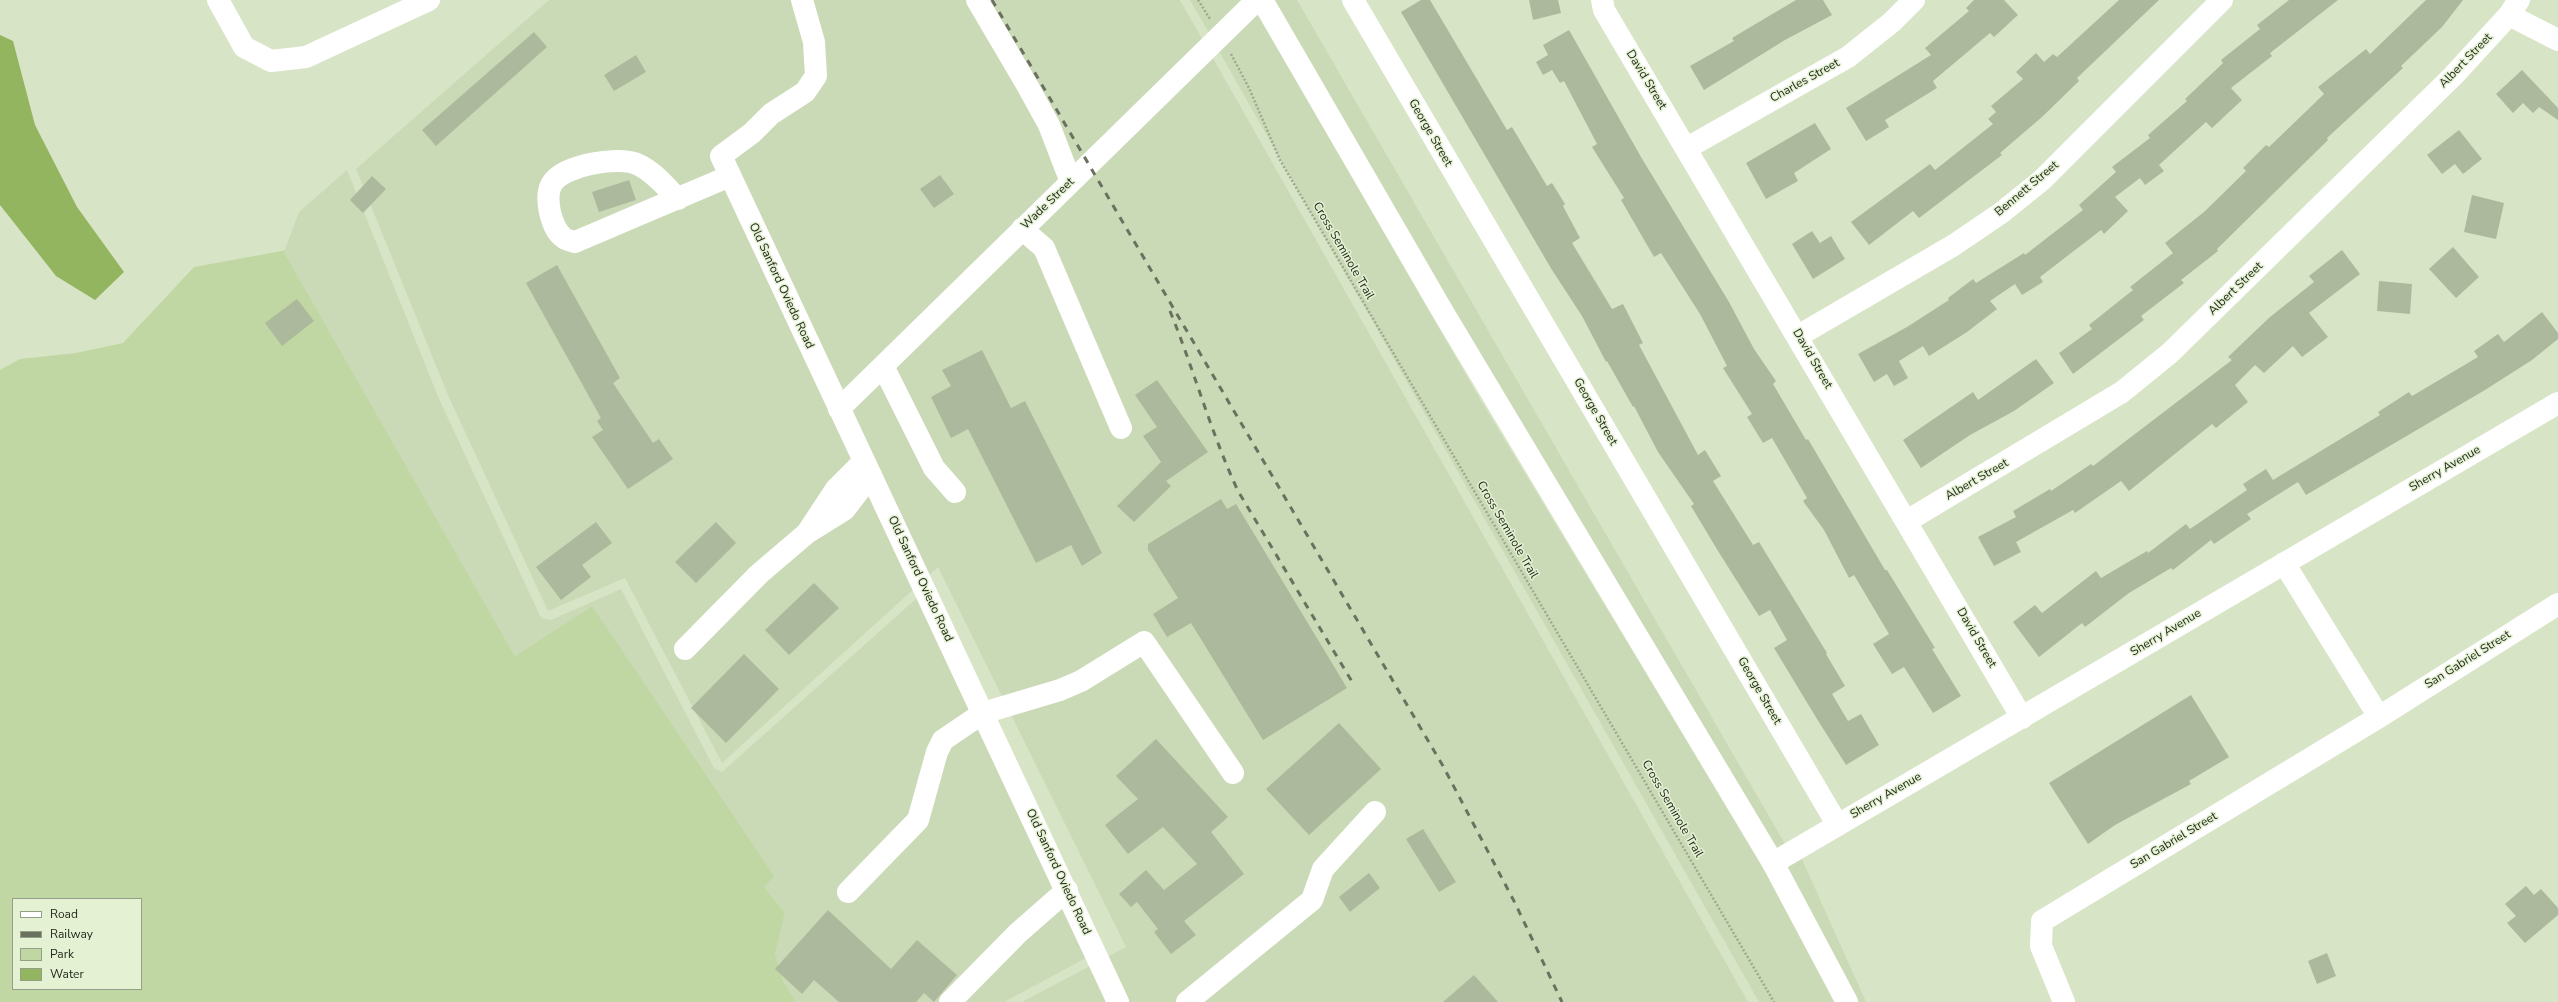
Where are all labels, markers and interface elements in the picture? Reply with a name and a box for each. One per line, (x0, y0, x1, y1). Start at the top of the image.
street label: Albert Street (2436, 31, 2496, 91)
street label: David Street (1623, 48, 1669, 112)
street label: Charles Street (1768, 56, 1842, 106)
street label: George Street (1405, 97, 1455, 169)
street label: Bennett Street (1992, 158, 2062, 220)
street label: Wade Street (1019, 175, 1077, 233)
street label: Cross Seminole Trail (1309, 200, 1377, 302)
street label: Old Sanford Oviedo Road (745, 221, 817, 351)
street label: Albert Street (2206, 259, 2266, 319)
street label: David Street (1789, 326, 1835, 392)
street label: George Street (1570, 376, 1620, 448)
street label: Sherry Avenue (2407, 443, 2483, 495)
street label: Albert Street (1943, 456, 2011, 504)
street label: Cross Seminole Trail (1473, 479, 1541, 581)
street label: Old Sanford Oviedo Road (884, 514, 956, 644)
street label: David Street (1953, 605, 1999, 671)
street label: Sherry Avenue (2128, 606, 2204, 660)
street label: San Gabriel Street (2422, 628, 2514, 692)
street label: George Street (1734, 655, 1784, 727)
street label: Cross Seminole Trail (1638, 758, 1706, 860)
street label: Sherry Avenue (1848, 770, 1924, 822)
street label: Old Sanford Oviedo Road (1022, 807, 1094, 937)
street label: San Gabriel Street (2128, 809, 2220, 873)
legend (12, 898, 142, 990)
text: Road (50, 906, 78, 922)
text: Railway (50, 926, 93, 942)
text: Park (50, 946, 74, 962)
text: Water (50, 966, 84, 982)

